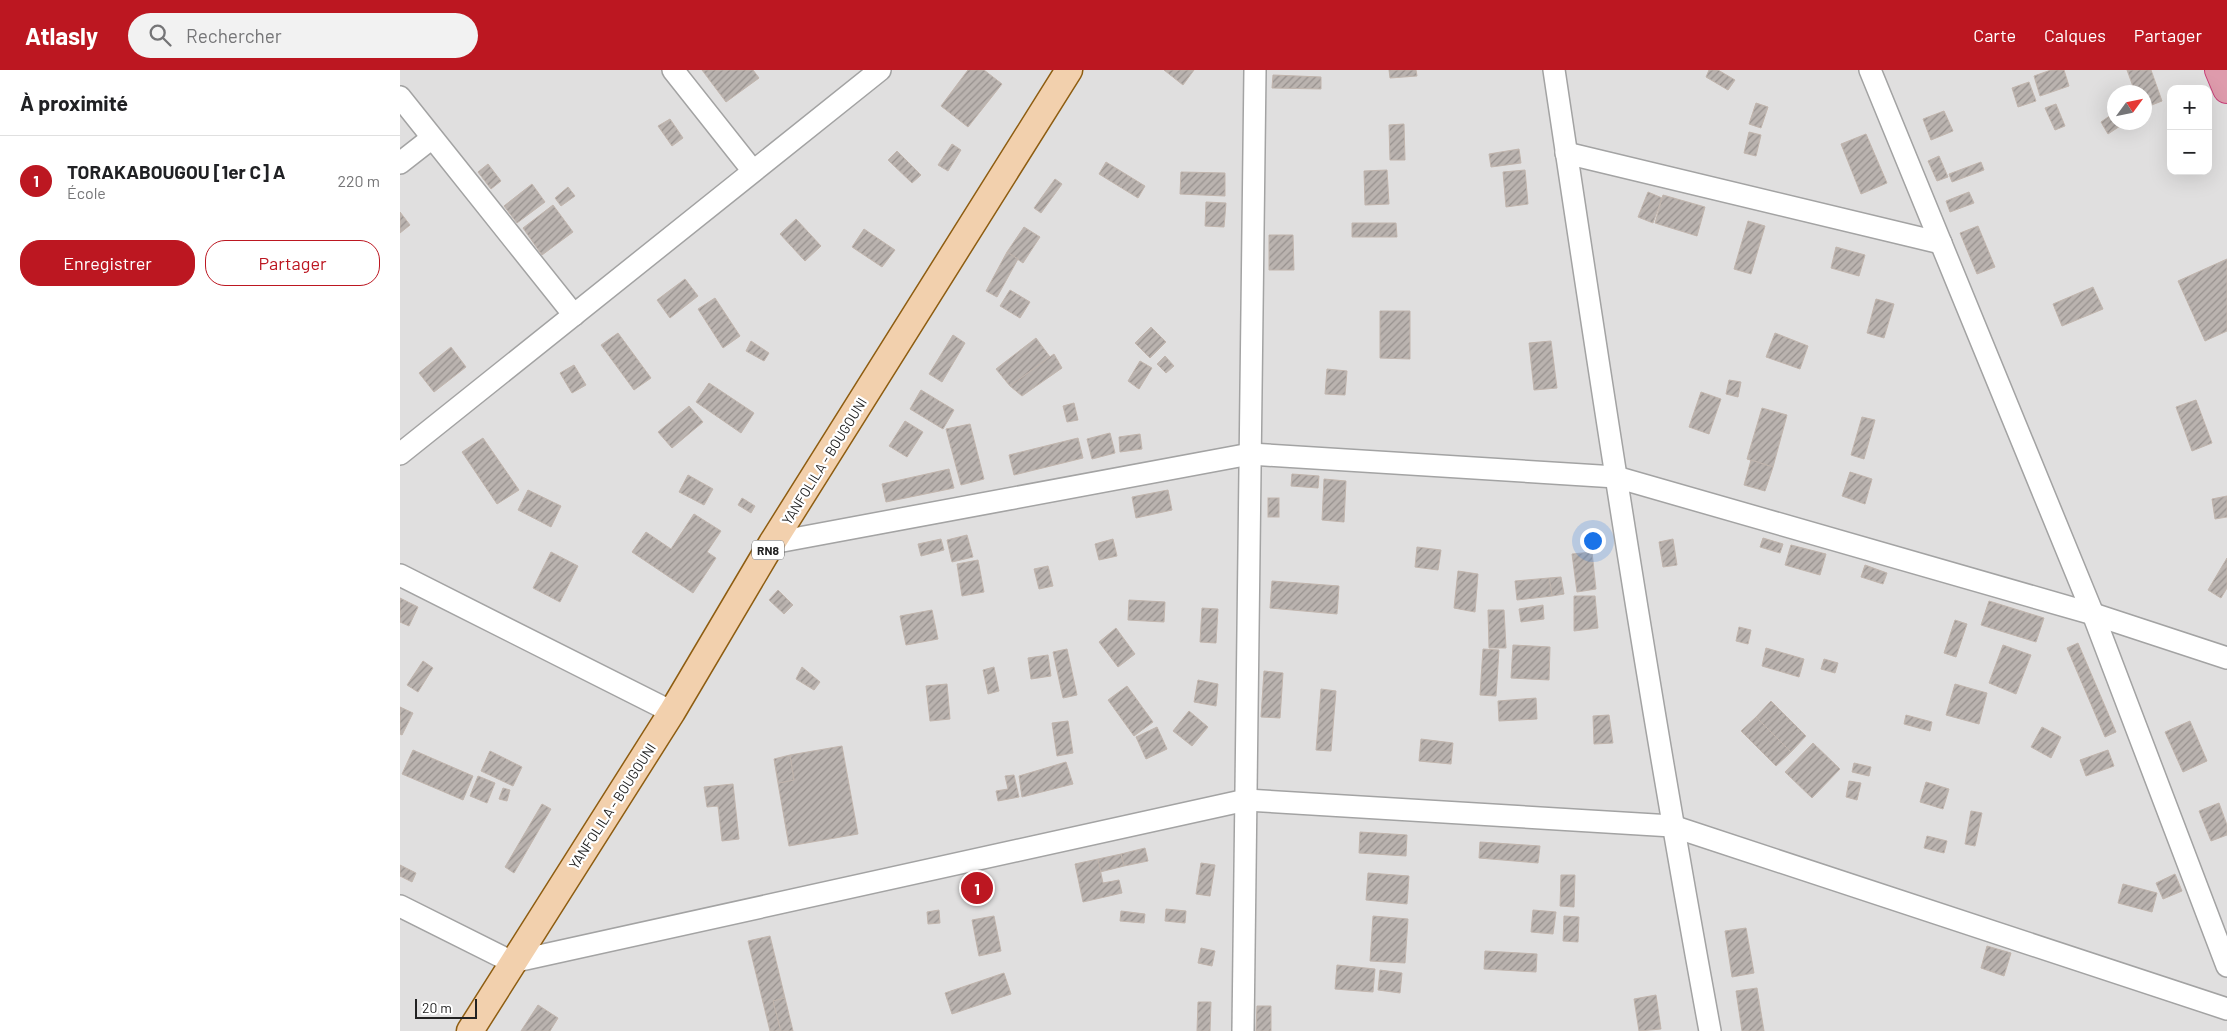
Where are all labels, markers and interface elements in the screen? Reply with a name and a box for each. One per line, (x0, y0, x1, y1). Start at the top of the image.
search box (128, 13, 478, 58)
text: Atlasly (25, 21, 98, 50)
icon: search (146, 21, 174, 49)
text: Rechercher (186, 24, 282, 47)
text: Carte (1973, 24, 2016, 46)
text: Calques (2044, 24, 2106, 46)
text: Partager (2134, 24, 2202, 46)
north arrow (2107, 85, 2152, 130)
map controls (2167, 85, 2212, 175)
button: + (2167, 85, 2212, 130)
text: À proximité (20, 90, 128, 115)
button: − (2167, 130, 2212, 175)
text: TORAKABOUGOU [1er C] A (67, 160, 286, 183)
text: 1 (33, 171, 39, 190)
text: 220 m (337, 171, 380, 190)
text: École (67, 183, 106, 202)
button: Enregistrer (20, 240, 195, 286)
button: Partager (205, 240, 380, 286)
street label: YANFOLILA - BOUGOUNI (778, 394, 870, 528)
your location (1580, 528, 1606, 554)
road number: RN8 (752, 540, 784, 560)
street label: YANFOLILA - BOUGOUNI (565, 740, 659, 872)
pin: 1 (961, 869, 993, 907)
scale bar (415, 996, 478, 1019)
text: 20 m (422, 999, 452, 1016)

